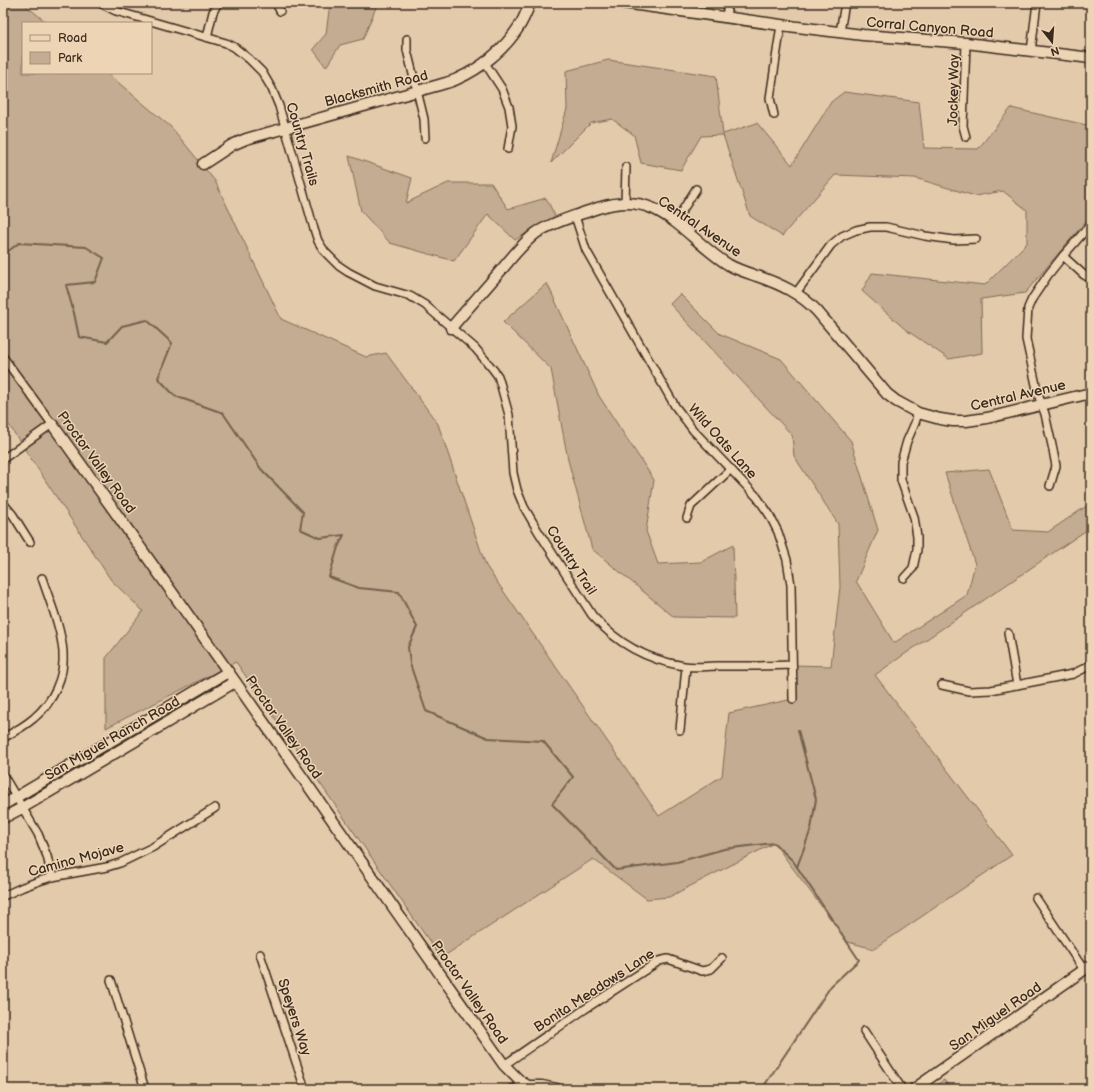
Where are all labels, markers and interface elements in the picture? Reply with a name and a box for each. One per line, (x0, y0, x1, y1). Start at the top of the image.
street label: Corral Canyon Road (866, 13, 994, 42)
legend (22, 22, 152, 74)
north arrow (1032, 22, 1072, 62)
text: Road (58, 31, 87, 46)
text: N (1049, 44, 1061, 59)
text: Park (58, 51, 82, 66)
street label: Jockey Way (944, 53, 963, 126)
street label: Blacksmith Road (323, 67, 430, 110)
street label: Country Trails (282, 100, 323, 188)
street label: Central Avenue (655, 192, 745, 261)
street label: Central Avenue (969, 376, 1067, 415)
street label: Wild Oats Lane (684, 400, 761, 482)
street label: Proctor Valley Road (54, 408, 139, 517)
street label: Country Trail (543, 522, 600, 598)
street label: Proctor Valley Road (242, 672, 326, 782)
street label: San Miguel Ranch Road (42, 693, 183, 784)
street label: Camino Mojave (26, 839, 126, 880)
street label: Proctor Valley Road (428, 937, 512, 1047)
street label: Bonita Meadows Lane (531, 945, 658, 1036)
street label: Speyers Way (274, 977, 315, 1058)
street label: San Miguel Road (946, 978, 1045, 1054)

